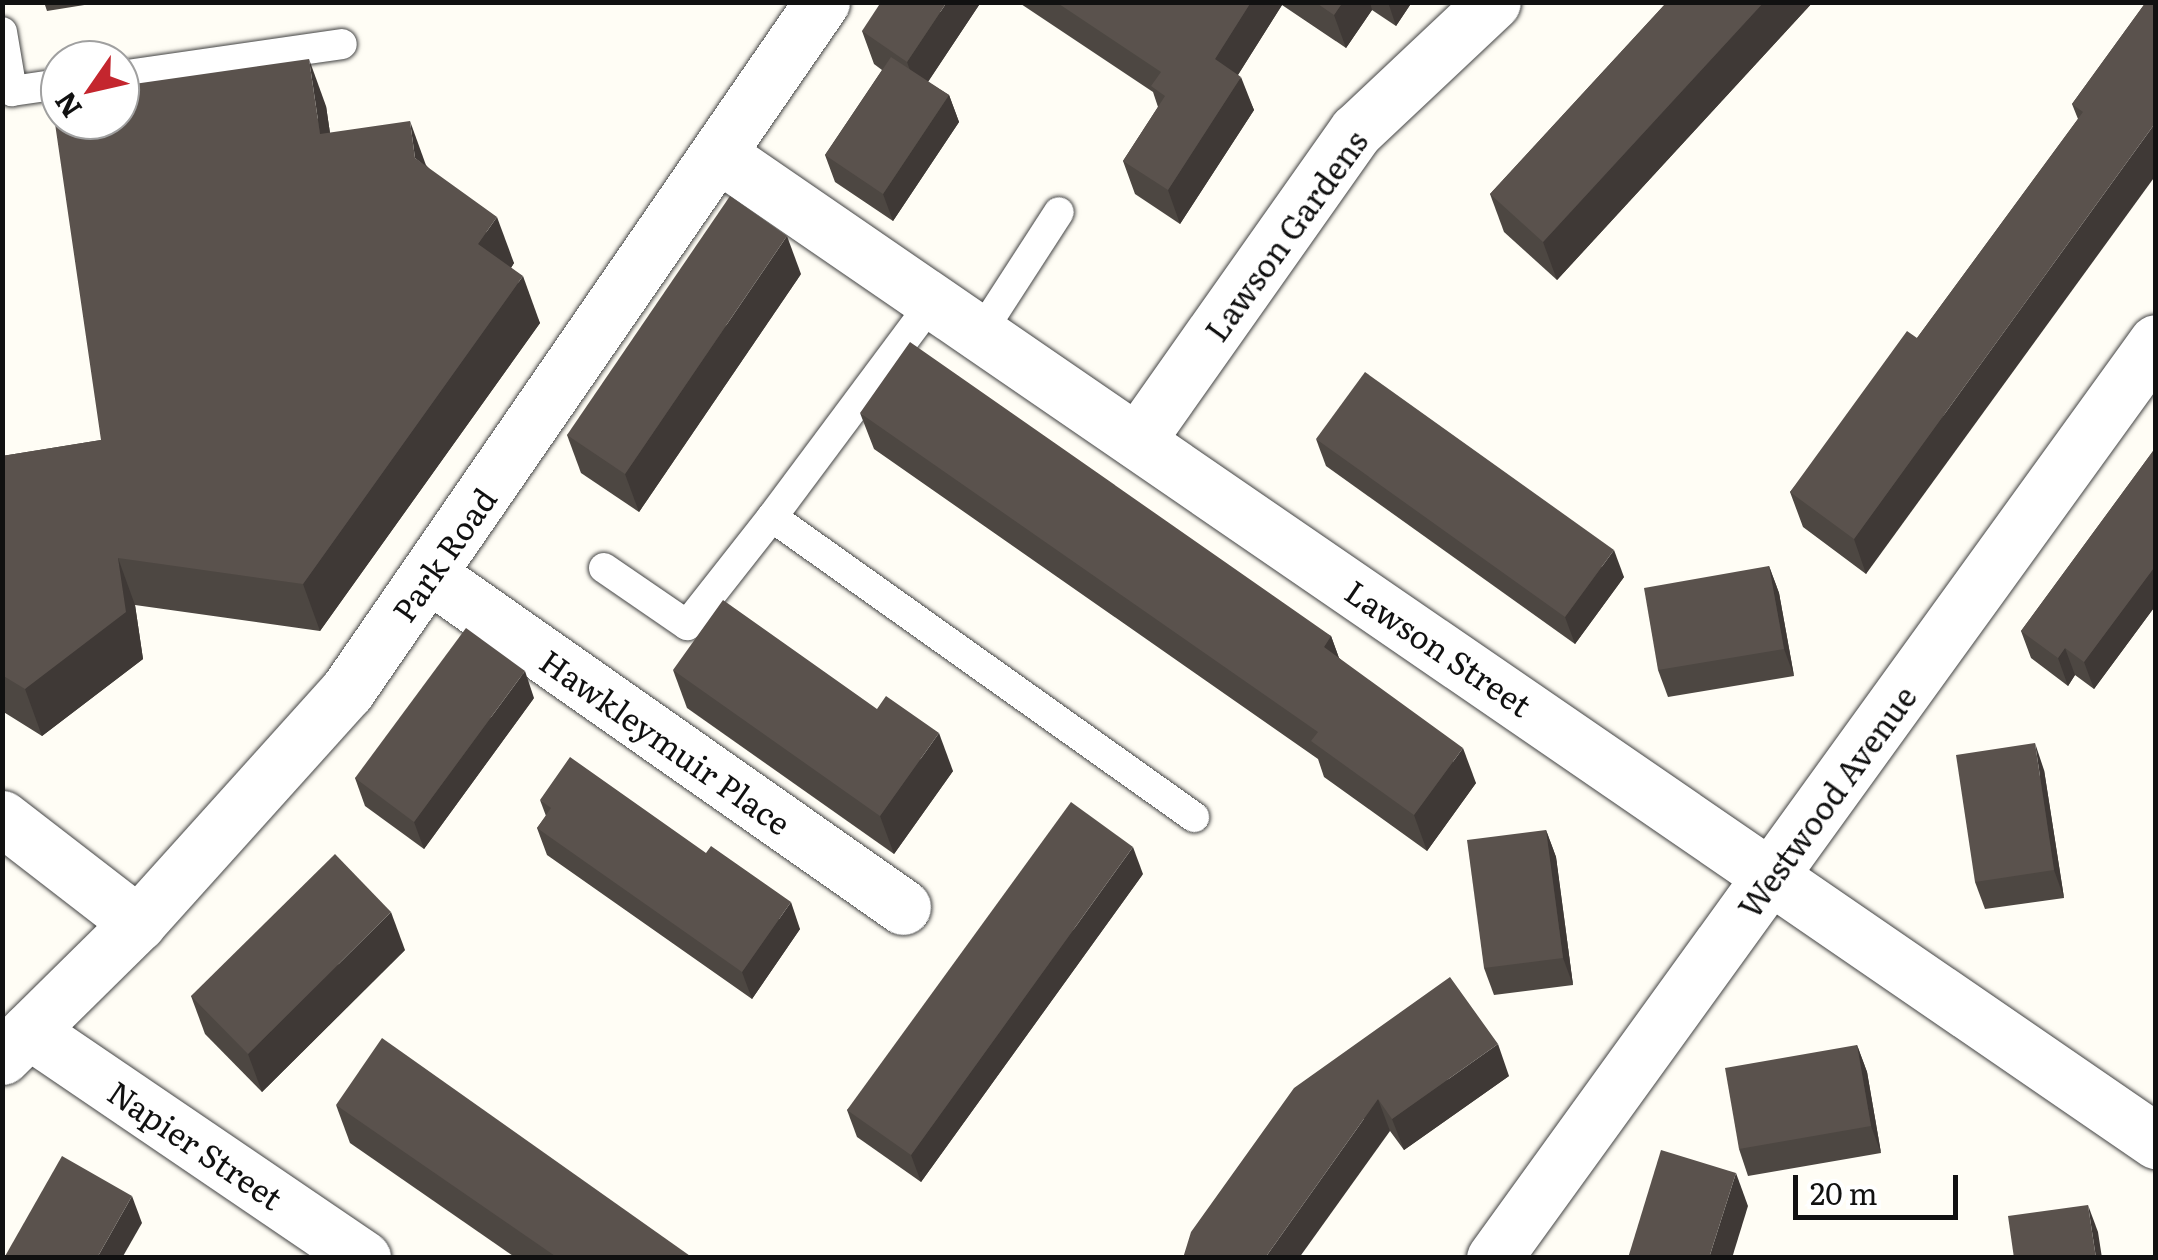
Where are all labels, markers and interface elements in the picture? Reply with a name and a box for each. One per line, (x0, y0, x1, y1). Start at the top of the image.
north arrow (40, 40, 140, 140)
text: N (43, 84, 91, 127)
street label: Lawson Gardens (1196, 122, 1374, 348)
street label: Park Road (383, 480, 503, 628)
street label: Lawson Street (1339, 571, 1539, 723)
street label: Hawkleymuir Place (534, 640, 798, 842)
street label: Westwood Avenue (1729, 677, 1923, 925)
street label: Napier Street (102, 1072, 290, 1216)
scale bar (1798, 1155, 1963, 1217)
text: 20 m (1810, 1170, 1878, 1214)

